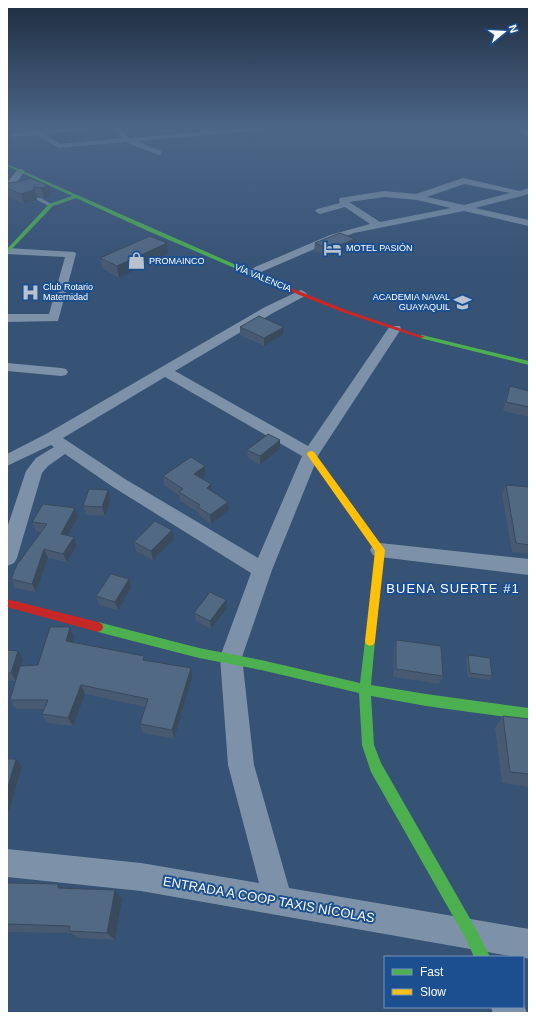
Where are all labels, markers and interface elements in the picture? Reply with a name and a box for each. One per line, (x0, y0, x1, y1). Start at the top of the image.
north arrow (484, 12, 524, 52)
text: N (507, 23, 520, 35)
hotel icon: MOTEL PASIÓN (323, 238, 343, 258)
place label: MOTEL PASIÓN (346, 243, 413, 253)
shop icon: PROMAINCO (126, 251, 146, 271)
place label: PROMAINCO (149, 256, 205, 266)
street label: VÍA VALENCIA (233, 262, 293, 294)
hospital icon: Club Rotario Maternidad (20, 282, 40, 302)
place label: Club Rotario Maternidad (43, 282, 93, 302)
place label: ACADEMIA NAVAL GUAYAQUIL (373, 292, 450, 312)
school or university icon: ACADEMIA NAVAL GUAYAQUIL (453, 292, 473, 312)
district label: BUENA SUERTE #1 (386, 581, 520, 596)
street label: ENTRADA A COOP TAXIS NÍCOLAS (162, 873, 376, 926)
legend (384, 956, 524, 1008)
text: Fast (420, 965, 444, 979)
text: Slow (420, 985, 446, 999)

